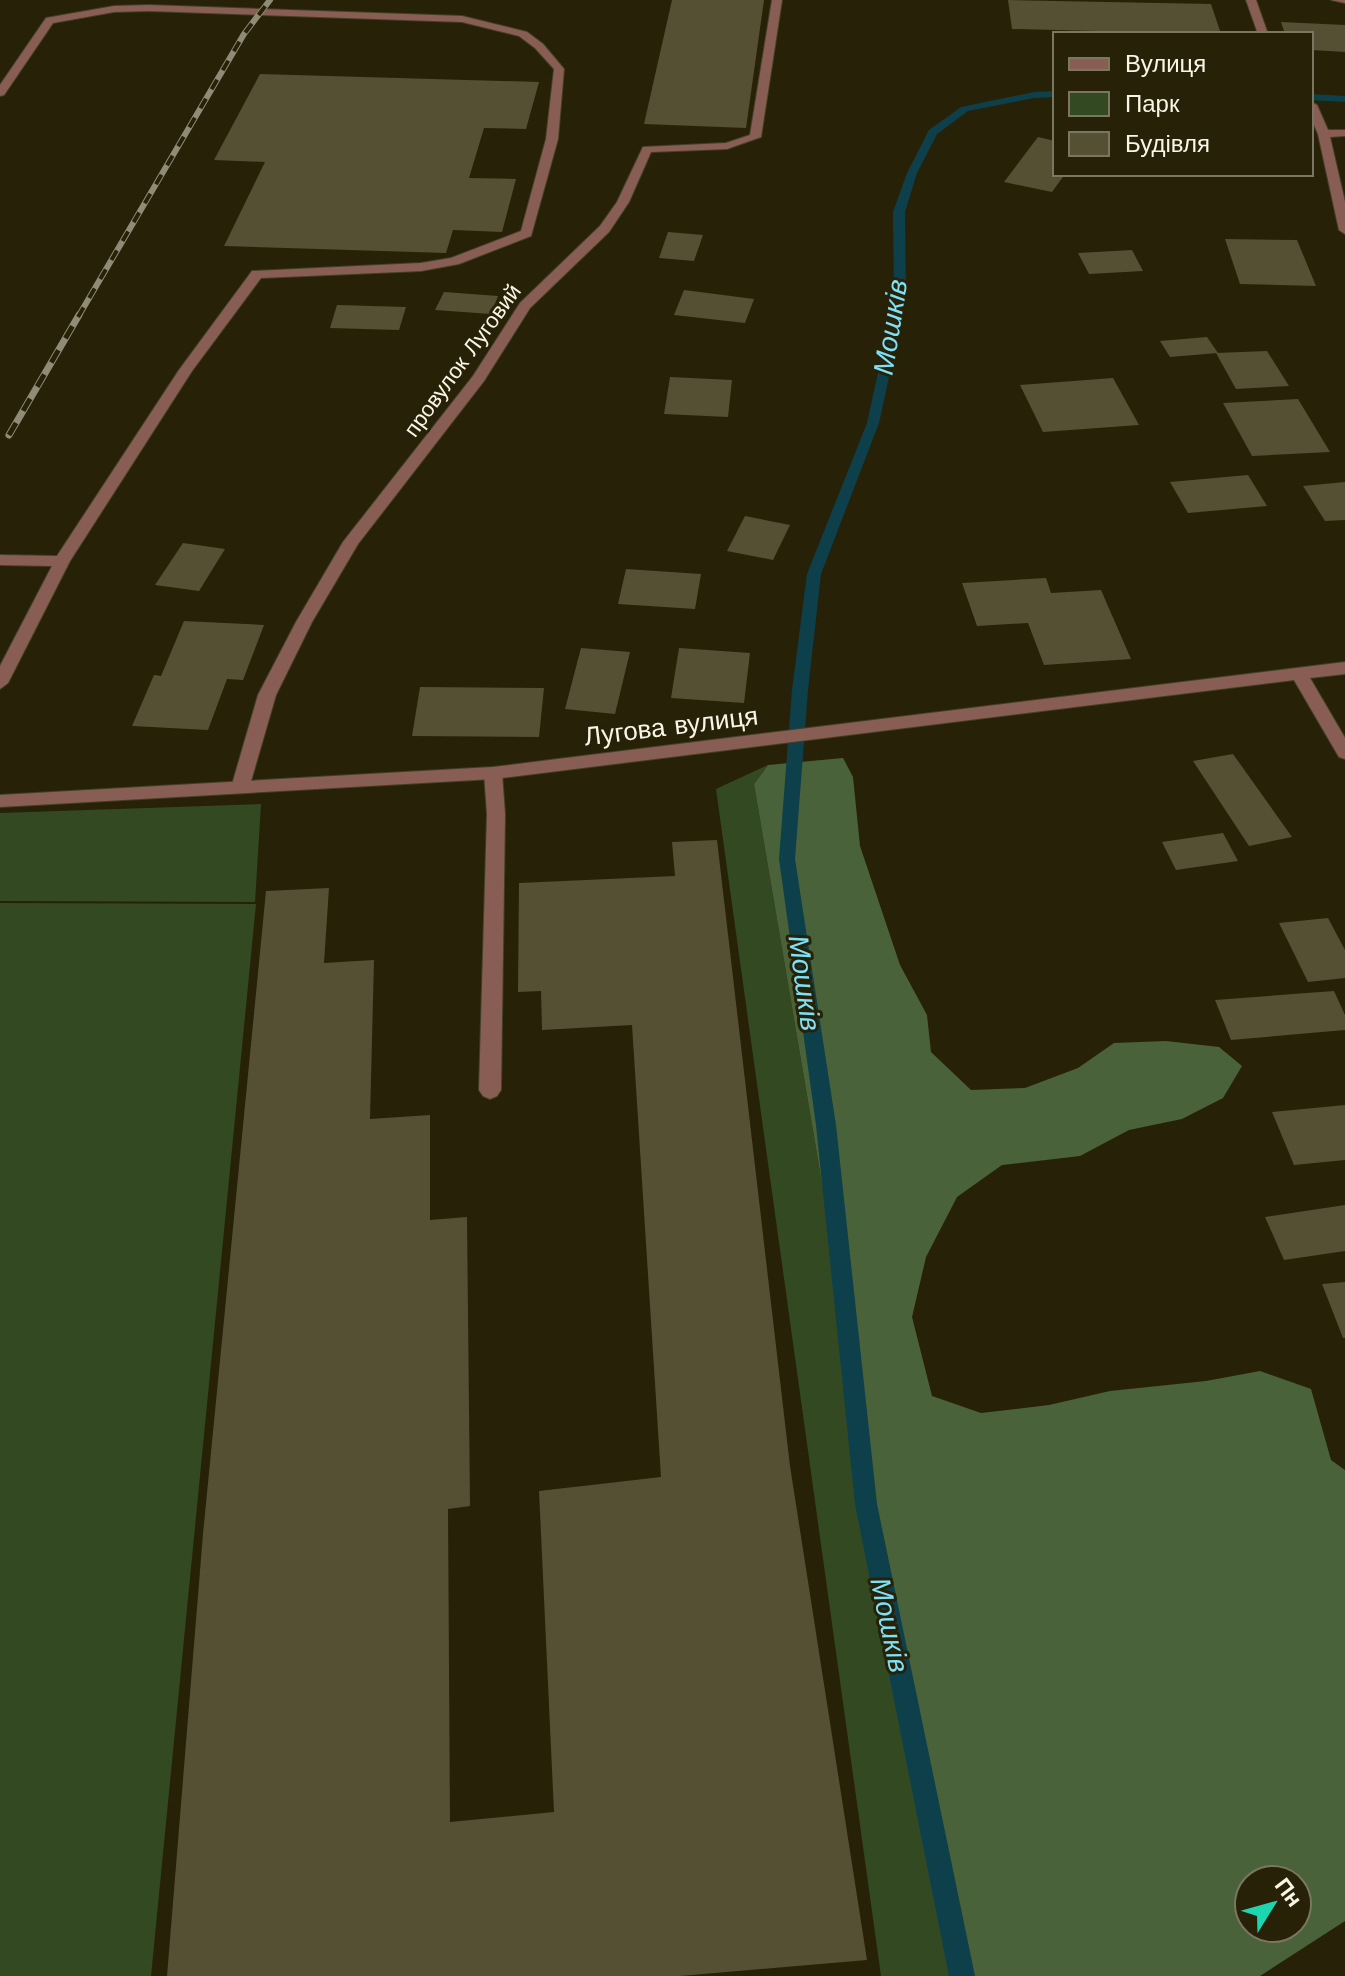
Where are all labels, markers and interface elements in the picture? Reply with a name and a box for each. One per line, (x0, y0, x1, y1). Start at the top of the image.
legend (1053, 32, 1313, 176)
text: Вулиця (1125, 50, 1206, 78)
text: Парк (1125, 90, 1180, 118)
text: Будівля (1125, 130, 1210, 158)
water label: Мошків (867, 277, 914, 377)
street label: провулок Луговий (399, 279, 526, 441)
street label: Лугова вулиця (582, 700, 760, 752)
water label: Мошків (781, 933, 828, 1033)
water label: Мошків (863, 1575, 916, 1676)
north arrow (1233, 1864, 1313, 1944)
text: Пн (1270, 1873, 1307, 1911)

